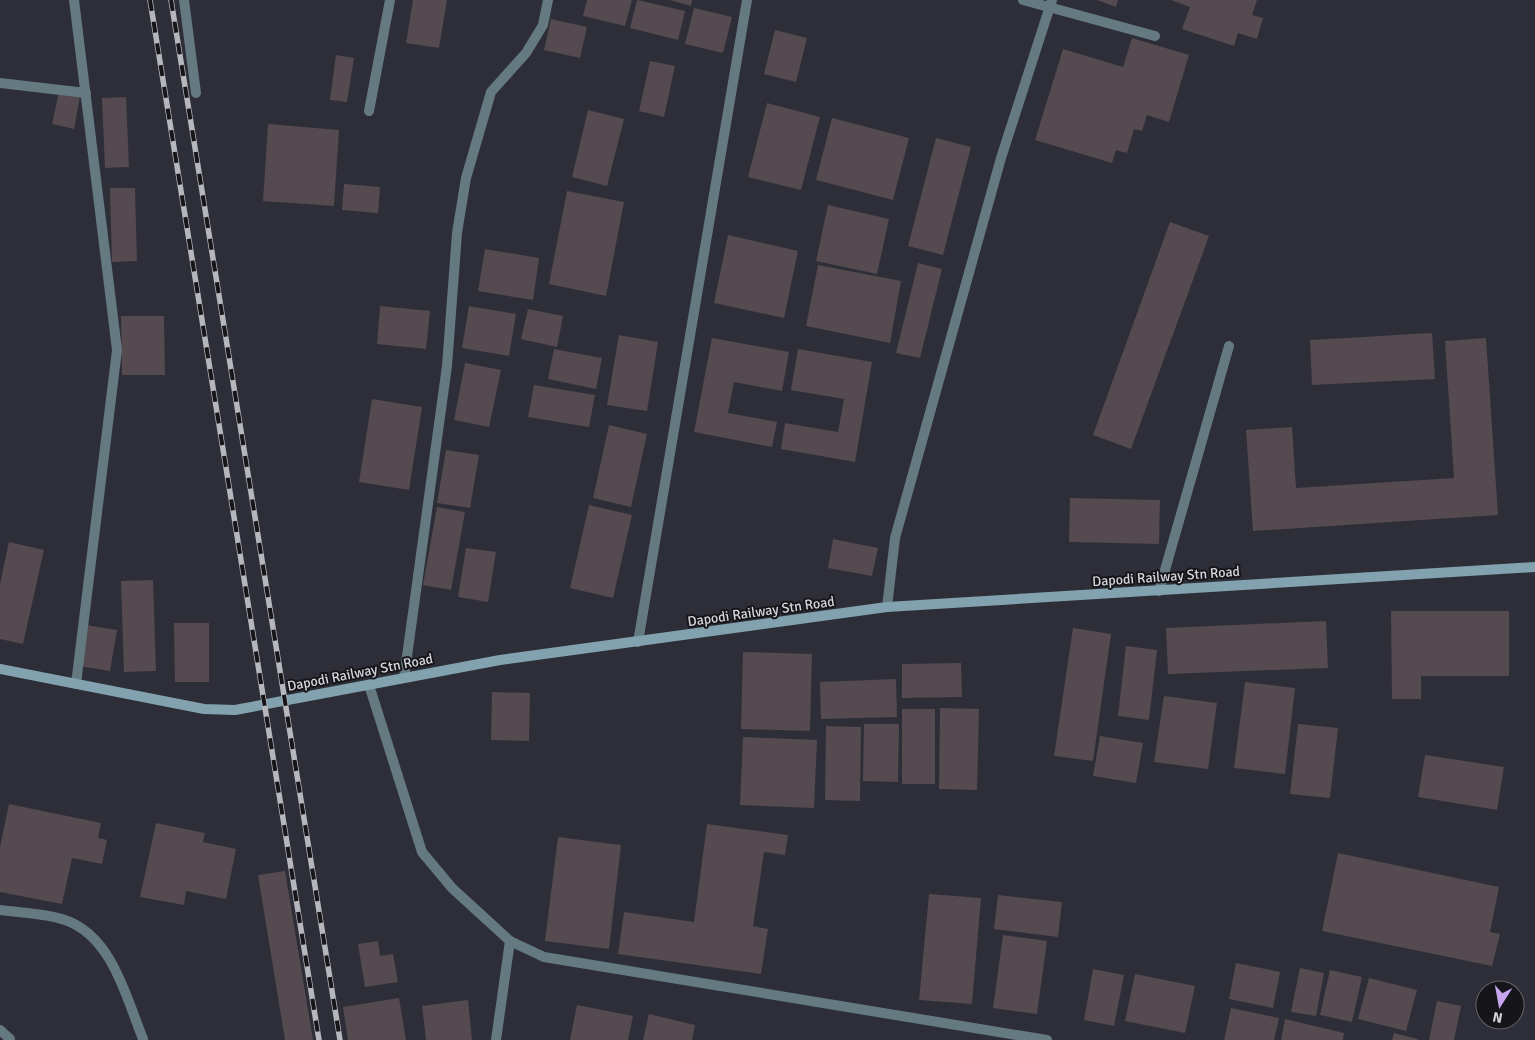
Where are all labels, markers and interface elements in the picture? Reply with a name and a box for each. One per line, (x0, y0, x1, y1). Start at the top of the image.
street label: Dapodi Railway Stn Road (1092, 563, 1241, 590)
street label: Dapodi Railway Stn Road (687, 593, 836, 630)
street label: Dapodi Railway Stn Road (286, 650, 434, 695)
north arrow (1475, 980, 1525, 1030)
text: N (1491, 1008, 1504, 1027)

